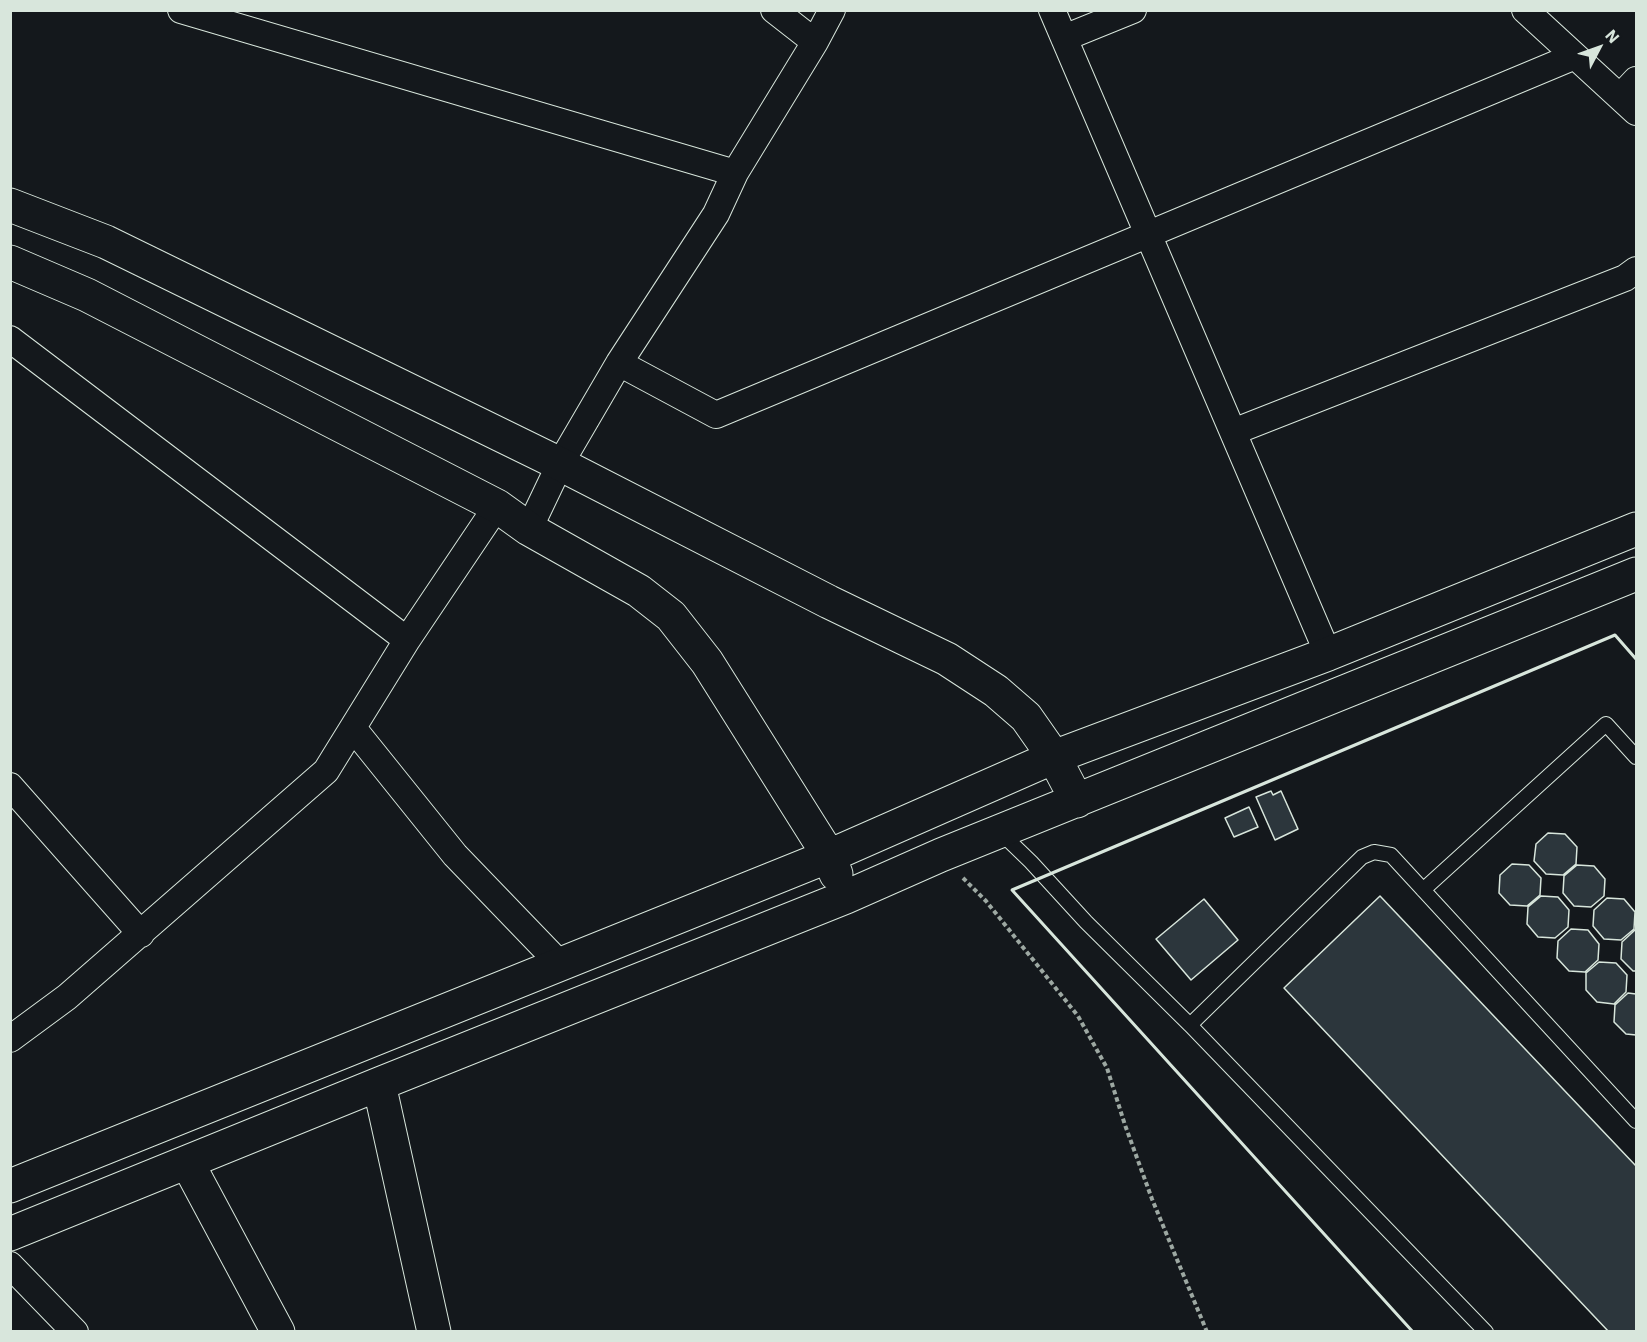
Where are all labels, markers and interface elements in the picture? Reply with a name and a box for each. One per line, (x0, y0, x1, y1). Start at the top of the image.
north arrow (1569, 18, 1629, 78)
text: N (1601, 25, 1624, 47)

